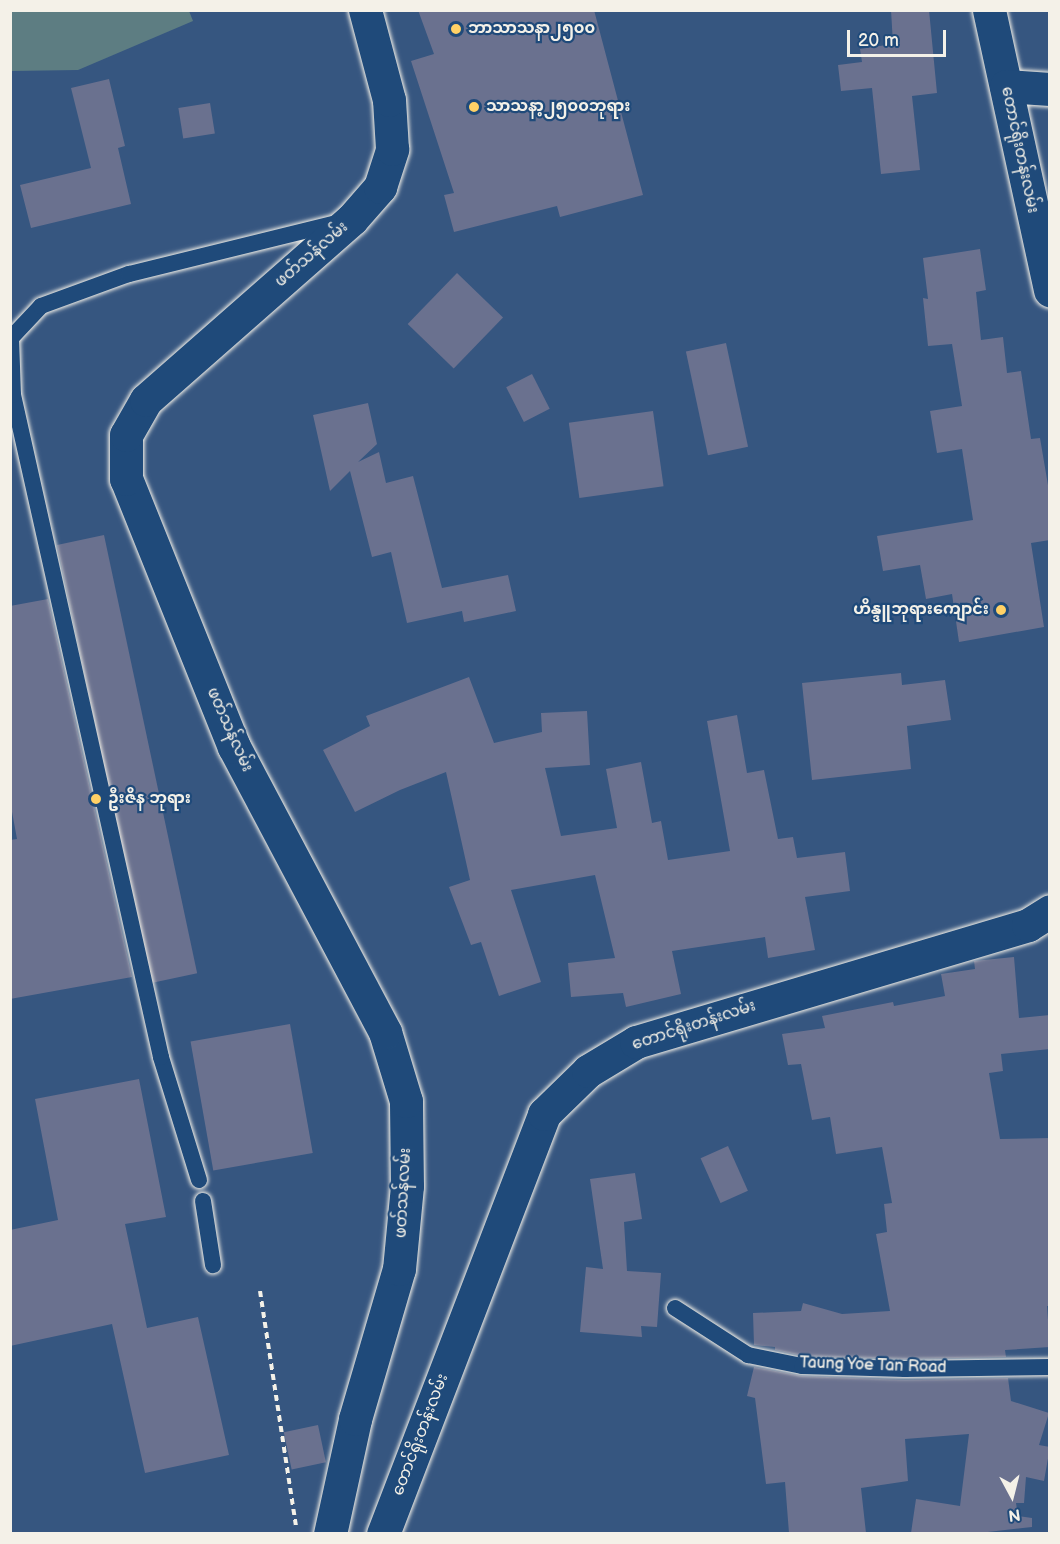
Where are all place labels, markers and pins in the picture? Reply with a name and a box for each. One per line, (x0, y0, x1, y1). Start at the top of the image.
place label: ဘာသာသနာ၂၅၀၀ (468, 19, 595, 39)
marker: ဘာသာသနာ၂၅၀၀ (449, 22, 463, 36)
place label: သာသနာ့၂၅၀၀ဘုရား (486, 97, 630, 117)
marker: သာသနာ့၂၅၀၀ဘုရား (467, 100, 481, 114)
place label: ဟိန္ဒူဘုရားကျောင်း (853, 600, 989, 620)
marker: ဟိန္ဒူဘုရားကျောင်း (994, 603, 1008, 617)
place label: ဦးဇိန ဘုရား (108, 789, 191, 809)
marker: ဦးဇိန ဘုရား (89, 792, 103, 806)

